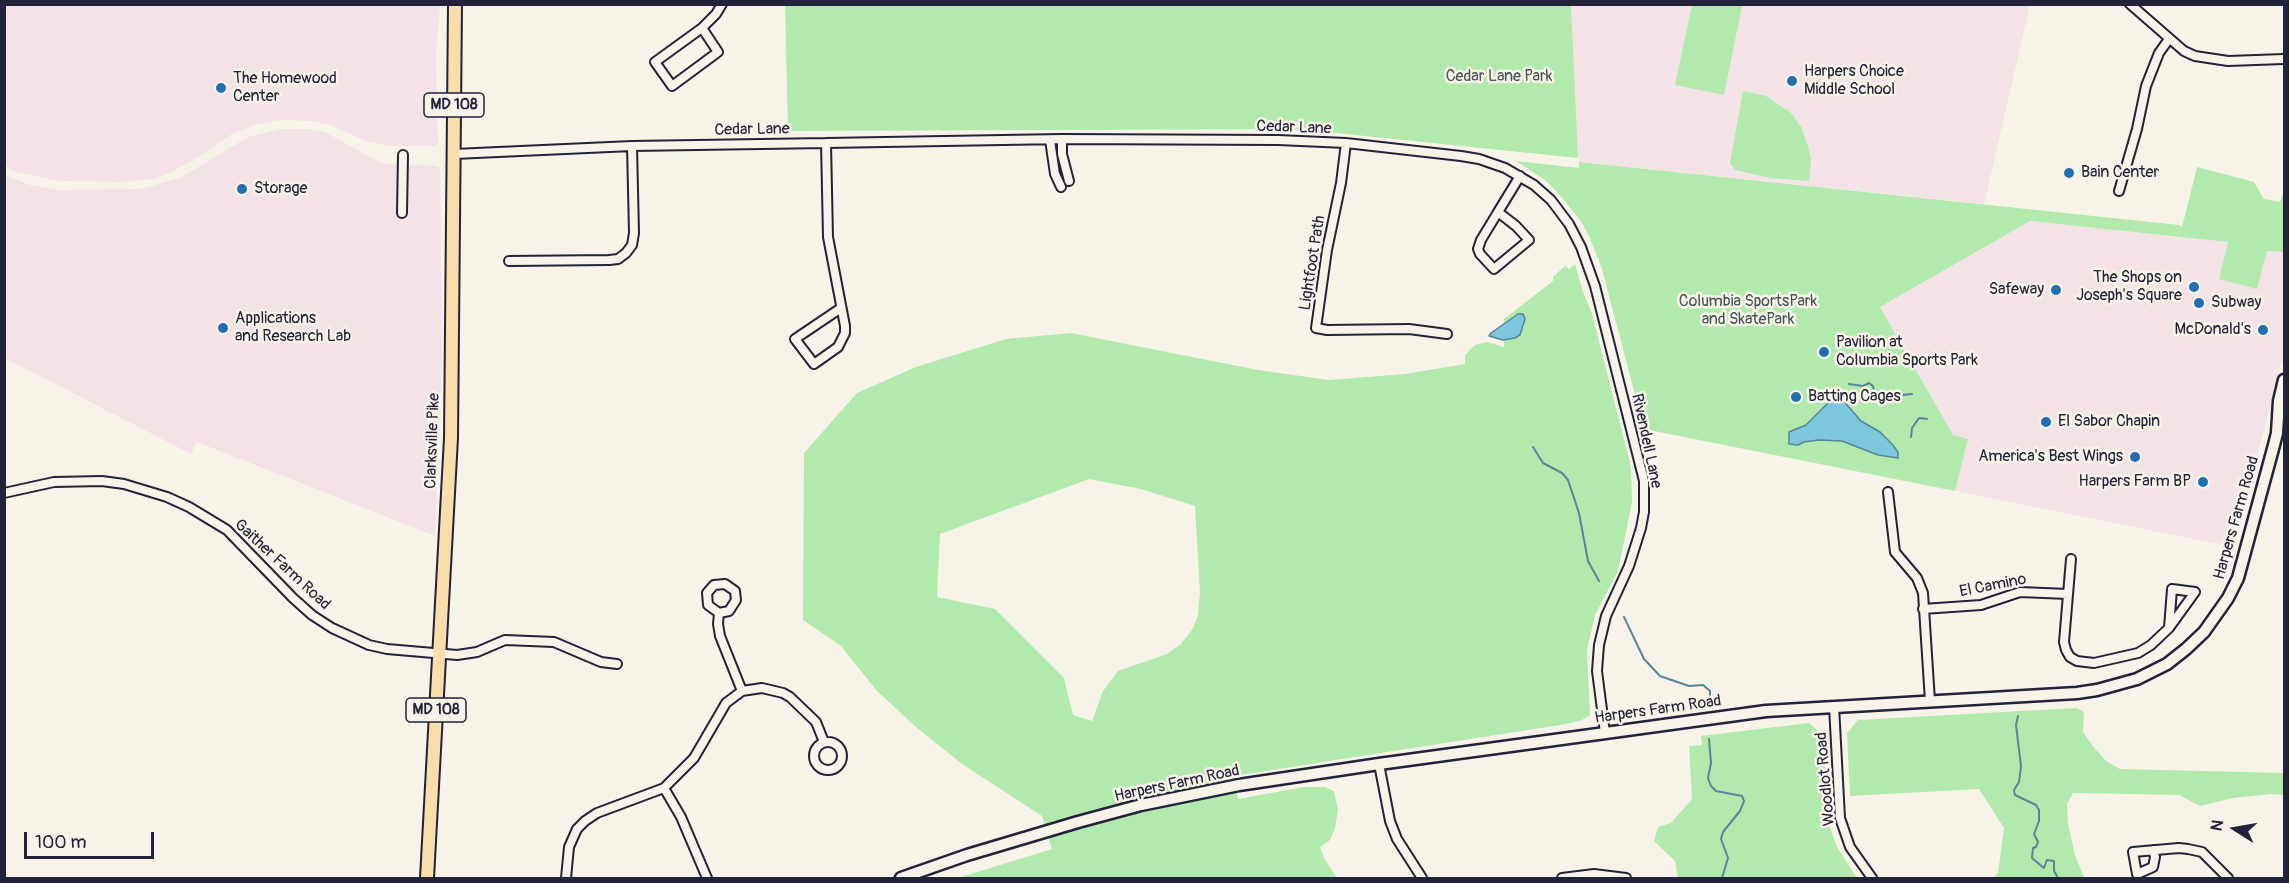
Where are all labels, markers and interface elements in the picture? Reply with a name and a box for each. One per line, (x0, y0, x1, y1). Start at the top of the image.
place label: Harpers Choice Middle School (1804, 62, 1904, 100)
park label: Cedar Lane Park (1446, 67, 1552, 87)
place label: The Homewood Center (233, 69, 337, 107)
marker: Harpers Choice Middle School (1785, 74, 1799, 88)
marker: The Homewood Center (214, 81, 228, 95)
road number: MD 108 (424, 93, 484, 117)
street label: Cedar Lane (1256, 117, 1332, 139)
street label: Cedar Lane (714, 120, 790, 140)
place label: Bain Center (2081, 163, 2159, 183)
marker: Bain Center (2062, 166, 2076, 180)
place label: Storage (254, 179, 307, 199)
marker: Storage (235, 182, 249, 196)
street label: Lightfoot Path (1296, 214, 1330, 312)
place label: The Shops on Joseph's Square (2076, 268, 2182, 306)
place label: Safeway (1989, 280, 2044, 300)
marker: The Shops on Joseph's Square (2187, 280, 2201, 294)
marker: Safeway (2049, 283, 2063, 297)
park label: Columbia SportsPark and SkatePark (1679, 292, 1817, 330)
place label: Subway (2211, 293, 2261, 313)
marker: Subway (2192, 296, 2206, 310)
place label: Applications and Research Lab (235, 309, 351, 347)
place label: McDonald's (2174, 320, 2251, 340)
marker: Applications and Research Lab (216, 321, 230, 335)
marker: McDonald's (2256, 323, 2270, 337)
place label: Pavilion at Columbia Sports Park (1836, 333, 1978, 371)
marker: Pavilion at Columbia Sports Park (1817, 345, 1831, 359)
place label: Batting Cages (1808, 387, 1901, 407)
marker: Batting Cages (1789, 390, 1803, 404)
street label: Rivendell Lane (1627, 392, 1665, 490)
street label: Clarksville Pike (422, 393, 444, 489)
place label: El Sabor Chapin (2058, 412, 2160, 432)
marker: El Sabor Chapin (2039, 415, 2053, 429)
place label: America's Best Wings (1978, 447, 2123, 467)
marker: America's Best Wings (2128, 450, 2142, 464)
street label: Harpers Farm Road (2210, 454, 2264, 582)
place label: Harpers Farm BP (2079, 472, 2191, 492)
marker: Harpers Farm BP (2196, 475, 2210, 489)
street label: Gaither Farm Road (230, 516, 334, 614)
street label: El Camino (1958, 570, 2028, 602)
street label: Harpers Farm Road (1593, 692, 1723, 728)
road number: MD 108 (406, 698, 466, 722)
street label: Woodlot Road (1812, 731, 1840, 827)
street label: Harpers Farm Road (1113, 761, 1241, 807)
north arrow (2205, 799, 2265, 859)
text: N (2206, 818, 2228, 833)
scale bar (27, 820, 158, 858)
text: 100 m (35, 831, 87, 854)

